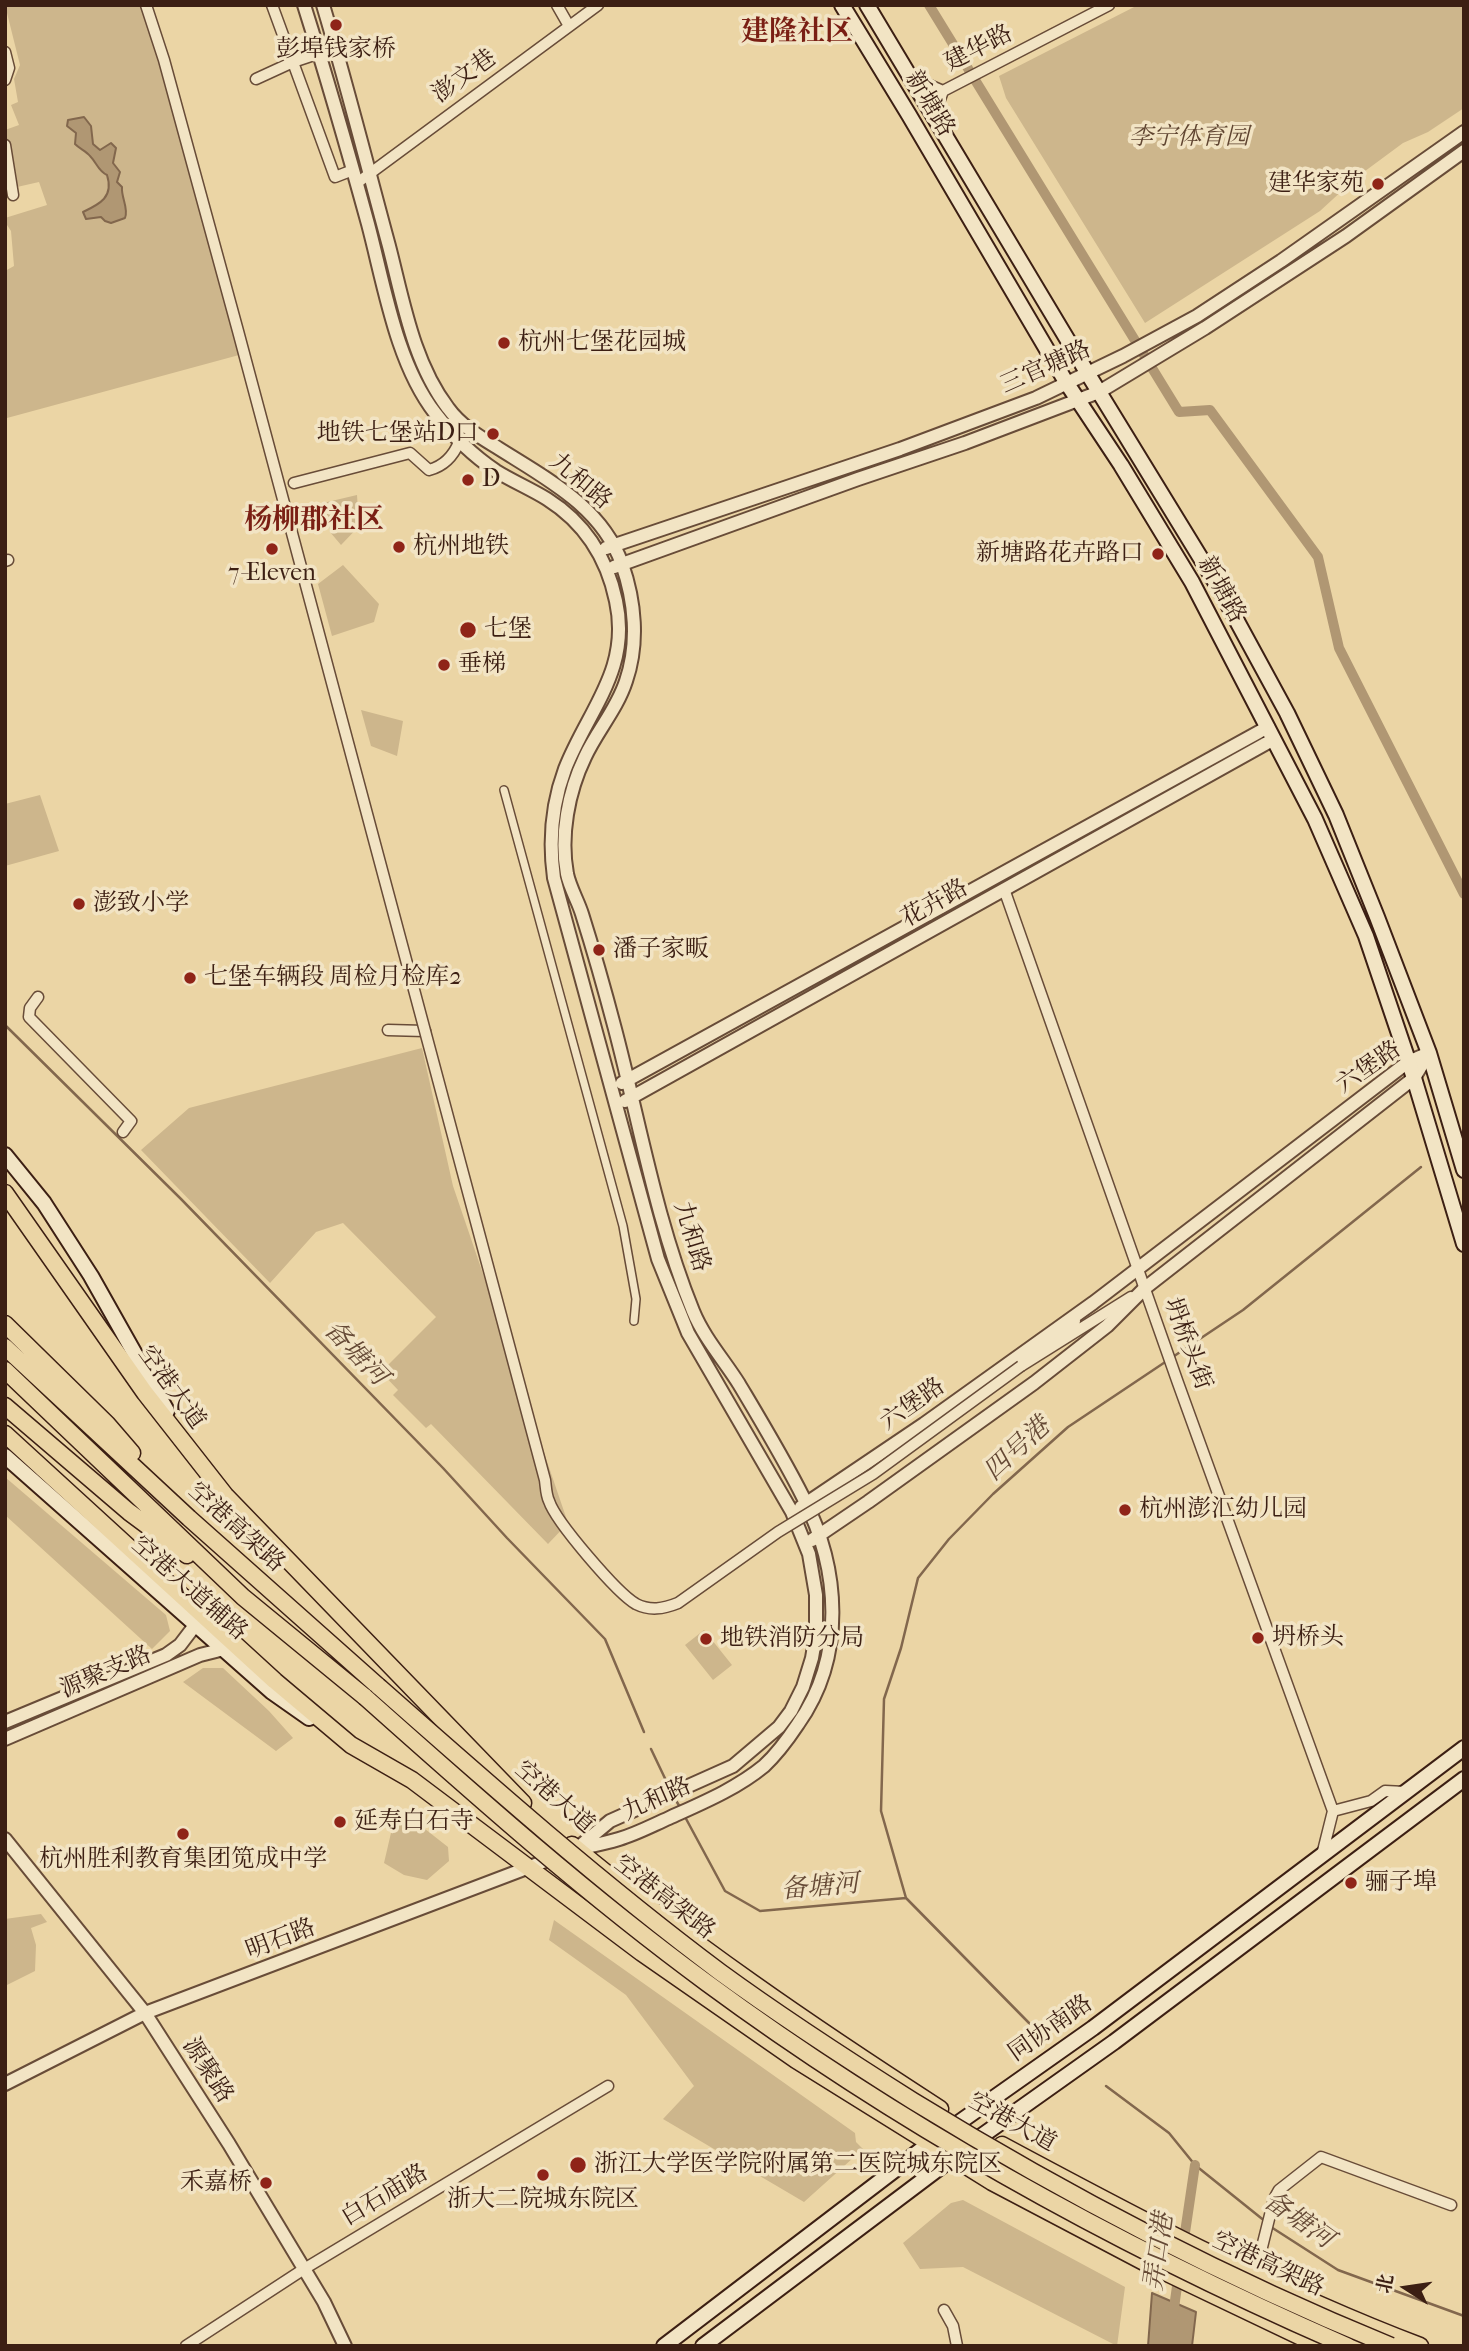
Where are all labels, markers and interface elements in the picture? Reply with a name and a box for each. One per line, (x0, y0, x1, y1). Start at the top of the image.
district label: 建隆社区 (741, 16, 853, 50)
marker: 彭埠钱家桥 (328, 17, 344, 33)
street label: 建华路 (940, 20, 1018, 78)
place label: 彭埠钱家桥 (276, 36, 396, 64)
street label: 澎文巷 (427, 44, 503, 110)
street label: 新塘路 (898, 66, 960, 142)
park label: 李宁体育园 (1129, 124, 1249, 152)
place label: 建华家苑 (1268, 170, 1364, 198)
marker: 建华家苑 (1370, 176, 1386, 192)
place label: 杭州七堡花园城 (518, 329, 686, 357)
marker: 杭州七堡花园城 (496, 335, 512, 351)
street label: 三官塘路 (996, 335, 1096, 401)
place label: 地铁七堡站D口 (317, 420, 479, 448)
marker: 地铁七堡站D口 (485, 426, 501, 442)
street label: 九和路 (543, 448, 617, 516)
place label: D (482, 466, 500, 494)
marker: D (460, 472, 476, 488)
district label: 杨柳郡社区 (244, 504, 384, 538)
place label: 杭州地铁 (413, 533, 509, 561)
marker: 杭州地铁 (391, 539, 407, 555)
place label: 新塘路花卉路口 (976, 540, 1144, 568)
marker: 7-Eleven (264, 541, 280, 557)
marker: 新塘路花卉路口 (1150, 546, 1166, 562)
street label: 新塘路 (1191, 552, 1251, 628)
place label: 7-Eleven (228, 560, 316, 588)
place label: 七堡 (484, 616, 532, 644)
marker: 七堡 (458, 620, 478, 640)
place label: 垂梯 (458, 651, 506, 679)
marker: 垂梯 (436, 657, 452, 673)
street label: 花卉路 (897, 874, 973, 934)
place label: 澎致小学 (93, 890, 189, 918)
marker: 澎致小学 (71, 896, 87, 912)
place label: 潘子家畈 (613, 936, 709, 964)
marker: 潘子家畈 (591, 942, 607, 958)
place label: 七堡车辆段 周检月检库2 (204, 964, 461, 992)
marker: 七堡车辆段 周检月检库2 (182, 970, 198, 986)
street label: 六堡路 (1331, 1036, 1407, 1100)
street label: 九和路 (667, 1198, 715, 1276)
street label: 坍桥头街 (1157, 1294, 1217, 1394)
water label: 备塘河 (317, 1315, 393, 1393)
street label: 空港大道 (131, 1341, 211, 1435)
street label: 六堡路 (875, 1373, 951, 1437)
water label: 四号港 (979, 1412, 1057, 1488)
street label: 空港高架路 (182, 1477, 290, 1579)
place label: 杭州澎汇幼儿园 (1139, 1496, 1307, 1524)
marker: 杭州澎汇幼儿园 (1117, 1502, 1133, 1518)
street label: 空港大道辅路 (125, 1531, 253, 1647)
place label: 坍桥头 (1272, 1624, 1344, 1652)
place label: 地铁消防分局 (720, 1625, 864, 1653)
marker: 坍桥头 (1250, 1630, 1266, 1646)
marker: 地铁消防分局 (698, 1631, 714, 1647)
street label: 源聚支路 (56, 1641, 156, 1705)
street label: 空港大道 (508, 1756, 600, 1840)
street label: 九和路 (618, 1772, 696, 1828)
place label: 延寿白石寺 (354, 1808, 474, 1836)
marker: 延寿白石寺 (332, 1814, 348, 1830)
marker: 杭州胜利教育集团笕成中学 (175, 1826, 191, 1842)
place label: 杭州胜利教育集团笕成中学 (39, 1846, 327, 1874)
street label: 空港高架路 (608, 1850, 720, 1946)
water label: 备塘河 (780, 1869, 860, 1907)
place label: 骊子埠 (1365, 1869, 1437, 1897)
marker: 骊子埠 (1343, 1875, 1359, 1891)
street label: 明石路 (242, 1914, 320, 1966)
street label: 同协南路 (1003, 1990, 1099, 2068)
street label: 源聚路 (175, 2033, 239, 2109)
street label: 空港大道 (963, 2087, 1061, 2159)
place label: 浙江大学医学院附属第二医院城东院区 (594, 2151, 1002, 2179)
marker: 浙江大学医学院附属第二医院城东院区 (568, 2155, 588, 2175)
street label: 白石庙路 (336, 2159, 434, 2233)
marker: 浙大二院城东院区 (535, 2167, 551, 2183)
place label: 禾嘉桥 (180, 2169, 252, 2197)
marker: 禾嘉桥 (258, 2175, 274, 2191)
place label: 浙大二院城东院区 (447, 2186, 639, 2214)
water label: 备塘河 (1257, 2186, 1339, 2256)
water label: 弄口港 (1139, 2211, 1181, 2293)
street label: 空港高架路 (1208, 2227, 1328, 2303)
north arrow (1371, 2253, 1441, 2323)
text: 北 (1373, 2272, 1398, 2295)

